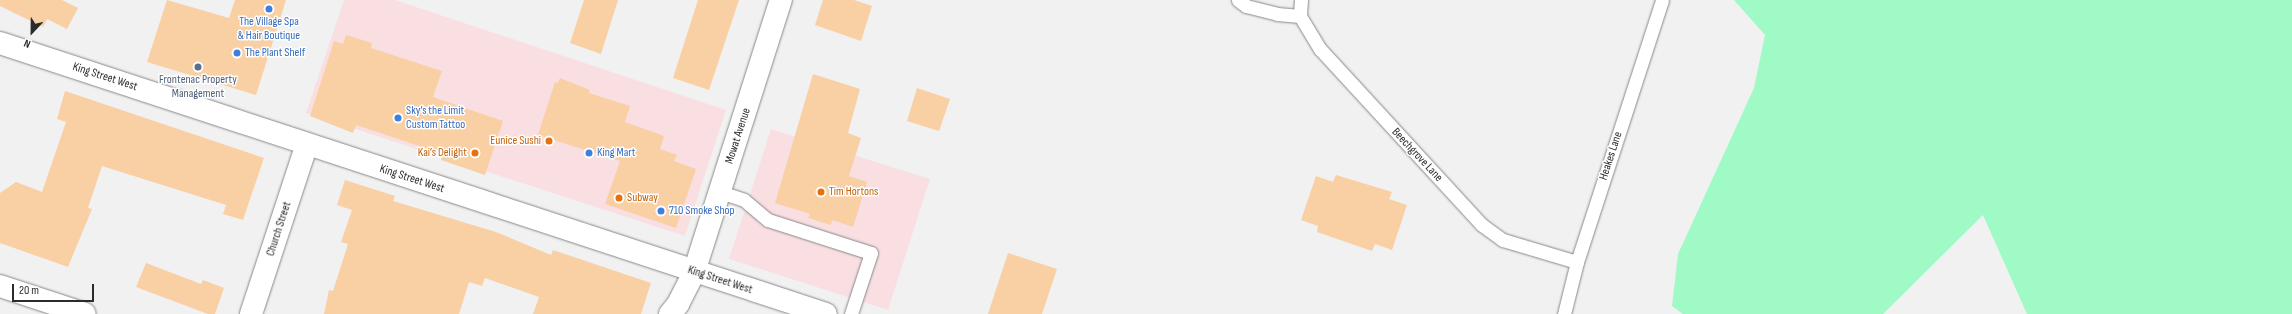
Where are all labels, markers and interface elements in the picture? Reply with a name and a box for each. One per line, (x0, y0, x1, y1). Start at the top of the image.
marker: The Village Spa & Hair Boutique (264, 4, 274, 14)
north arrow (12, 12, 52, 52)
place label: The Village Spa & Hair Boutique (238, 15, 300, 43)
text: N (22, 36, 32, 51)
place label: The Plant Shelf (245, 46, 305, 60)
marker: The Plant Shelf (232, 48, 242, 58)
street label: King Street West (71, 60, 139, 94)
marker: Frontenac Property Management (193, 62, 203, 72)
place label: Frontenac Property Management (159, 73, 237, 101)
place label: Sky’s the Limit Custom Tattoo (406, 104, 465, 132)
street label: Mowat Avenue (722, 106, 754, 166)
marker: Sky’s the Limit Custom Tattoo (393, 113, 403, 123)
street label: Beechgrove Lane (1388, 125, 1446, 185)
street label: Heakes Lane (1596, 130, 1626, 182)
place label: Eunice Sushi (490, 134, 541, 148)
marker: Eunice Sushi (544, 136, 554, 146)
place label: Kai’s Delight (418, 146, 467, 160)
place label: King Mart (597, 146, 636, 160)
marker: Kai’s Delight (470, 148, 480, 158)
marker: King Mart (584, 148, 594, 158)
street label: King Street West (378, 162, 446, 196)
place label: Tim Hortons (829, 185, 878, 199)
marker: Tim Hortons (816, 187, 826, 197)
place label: Subway (627, 191, 658, 205)
marker: Subway (614, 193, 624, 203)
street label: Church Street (263, 200, 295, 258)
place label: 710 Smoke Shop (669, 204, 734, 218)
marker: 710 Smoke Shop (656, 206, 666, 216)
street label: King Street West (686, 263, 754, 297)
scale bar (14, 276, 96, 302)
text: 20 m (19, 283, 39, 298)

